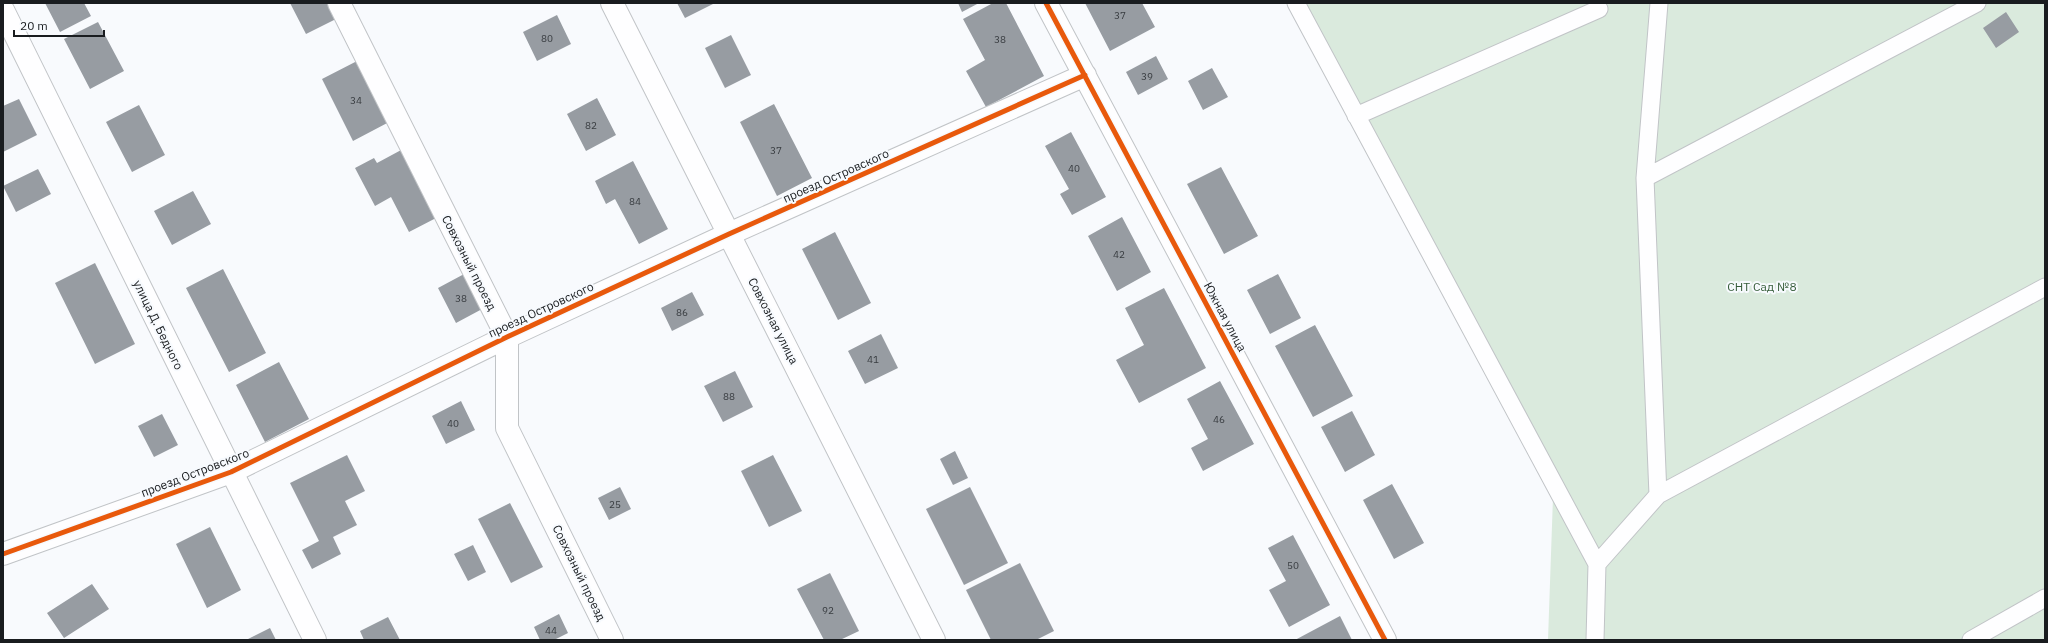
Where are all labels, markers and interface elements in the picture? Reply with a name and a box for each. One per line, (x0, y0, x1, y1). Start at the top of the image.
house number: 37 (1114, 9, 1126, 22)
scale bar (14, 12, 104, 38)
text: 20 m (20, 18, 48, 33)
house number: 80 (541, 32, 553, 45)
house number: 38 (994, 33, 1006, 46)
house number: 39 (1141, 70, 1153, 83)
house number: 34 (350, 94, 362, 107)
house number: 82 (585, 119, 597, 132)
house number: 37 (770, 144, 782, 157)
street label: проезд Островского (780, 145, 891, 206)
house number: 40 (1068, 162, 1080, 175)
house number: 84 (629, 195, 641, 208)
street label: Совхозный проезд (439, 213, 500, 313)
house number: 42 (1113, 248, 1125, 261)
street label: Совхозная улица (745, 275, 802, 367)
street label: улица Д. Бедного (130, 278, 187, 372)
street label: проезд Островского (486, 278, 596, 341)
street label: Южная улица (1201, 279, 1250, 355)
park label: СНТ Сад №8 (1727, 279, 1797, 294)
house number: 38 (455, 292, 467, 305)
house number: 86 (676, 306, 688, 319)
house number: 41 (867, 353, 879, 366)
house number: 88 (723, 390, 735, 403)
house number: 46 (1213, 413, 1225, 426)
house number: 40 (447, 417, 459, 430)
street label: проезд Островского (139, 445, 251, 500)
house number: 25 (609, 498, 621, 511)
street label: Совхозный проезд (550, 522, 609, 623)
house number: 50 (1287, 559, 1299, 572)
house number: 92 (822, 604, 834, 617)
house number: 44 (545, 624, 557, 637)

